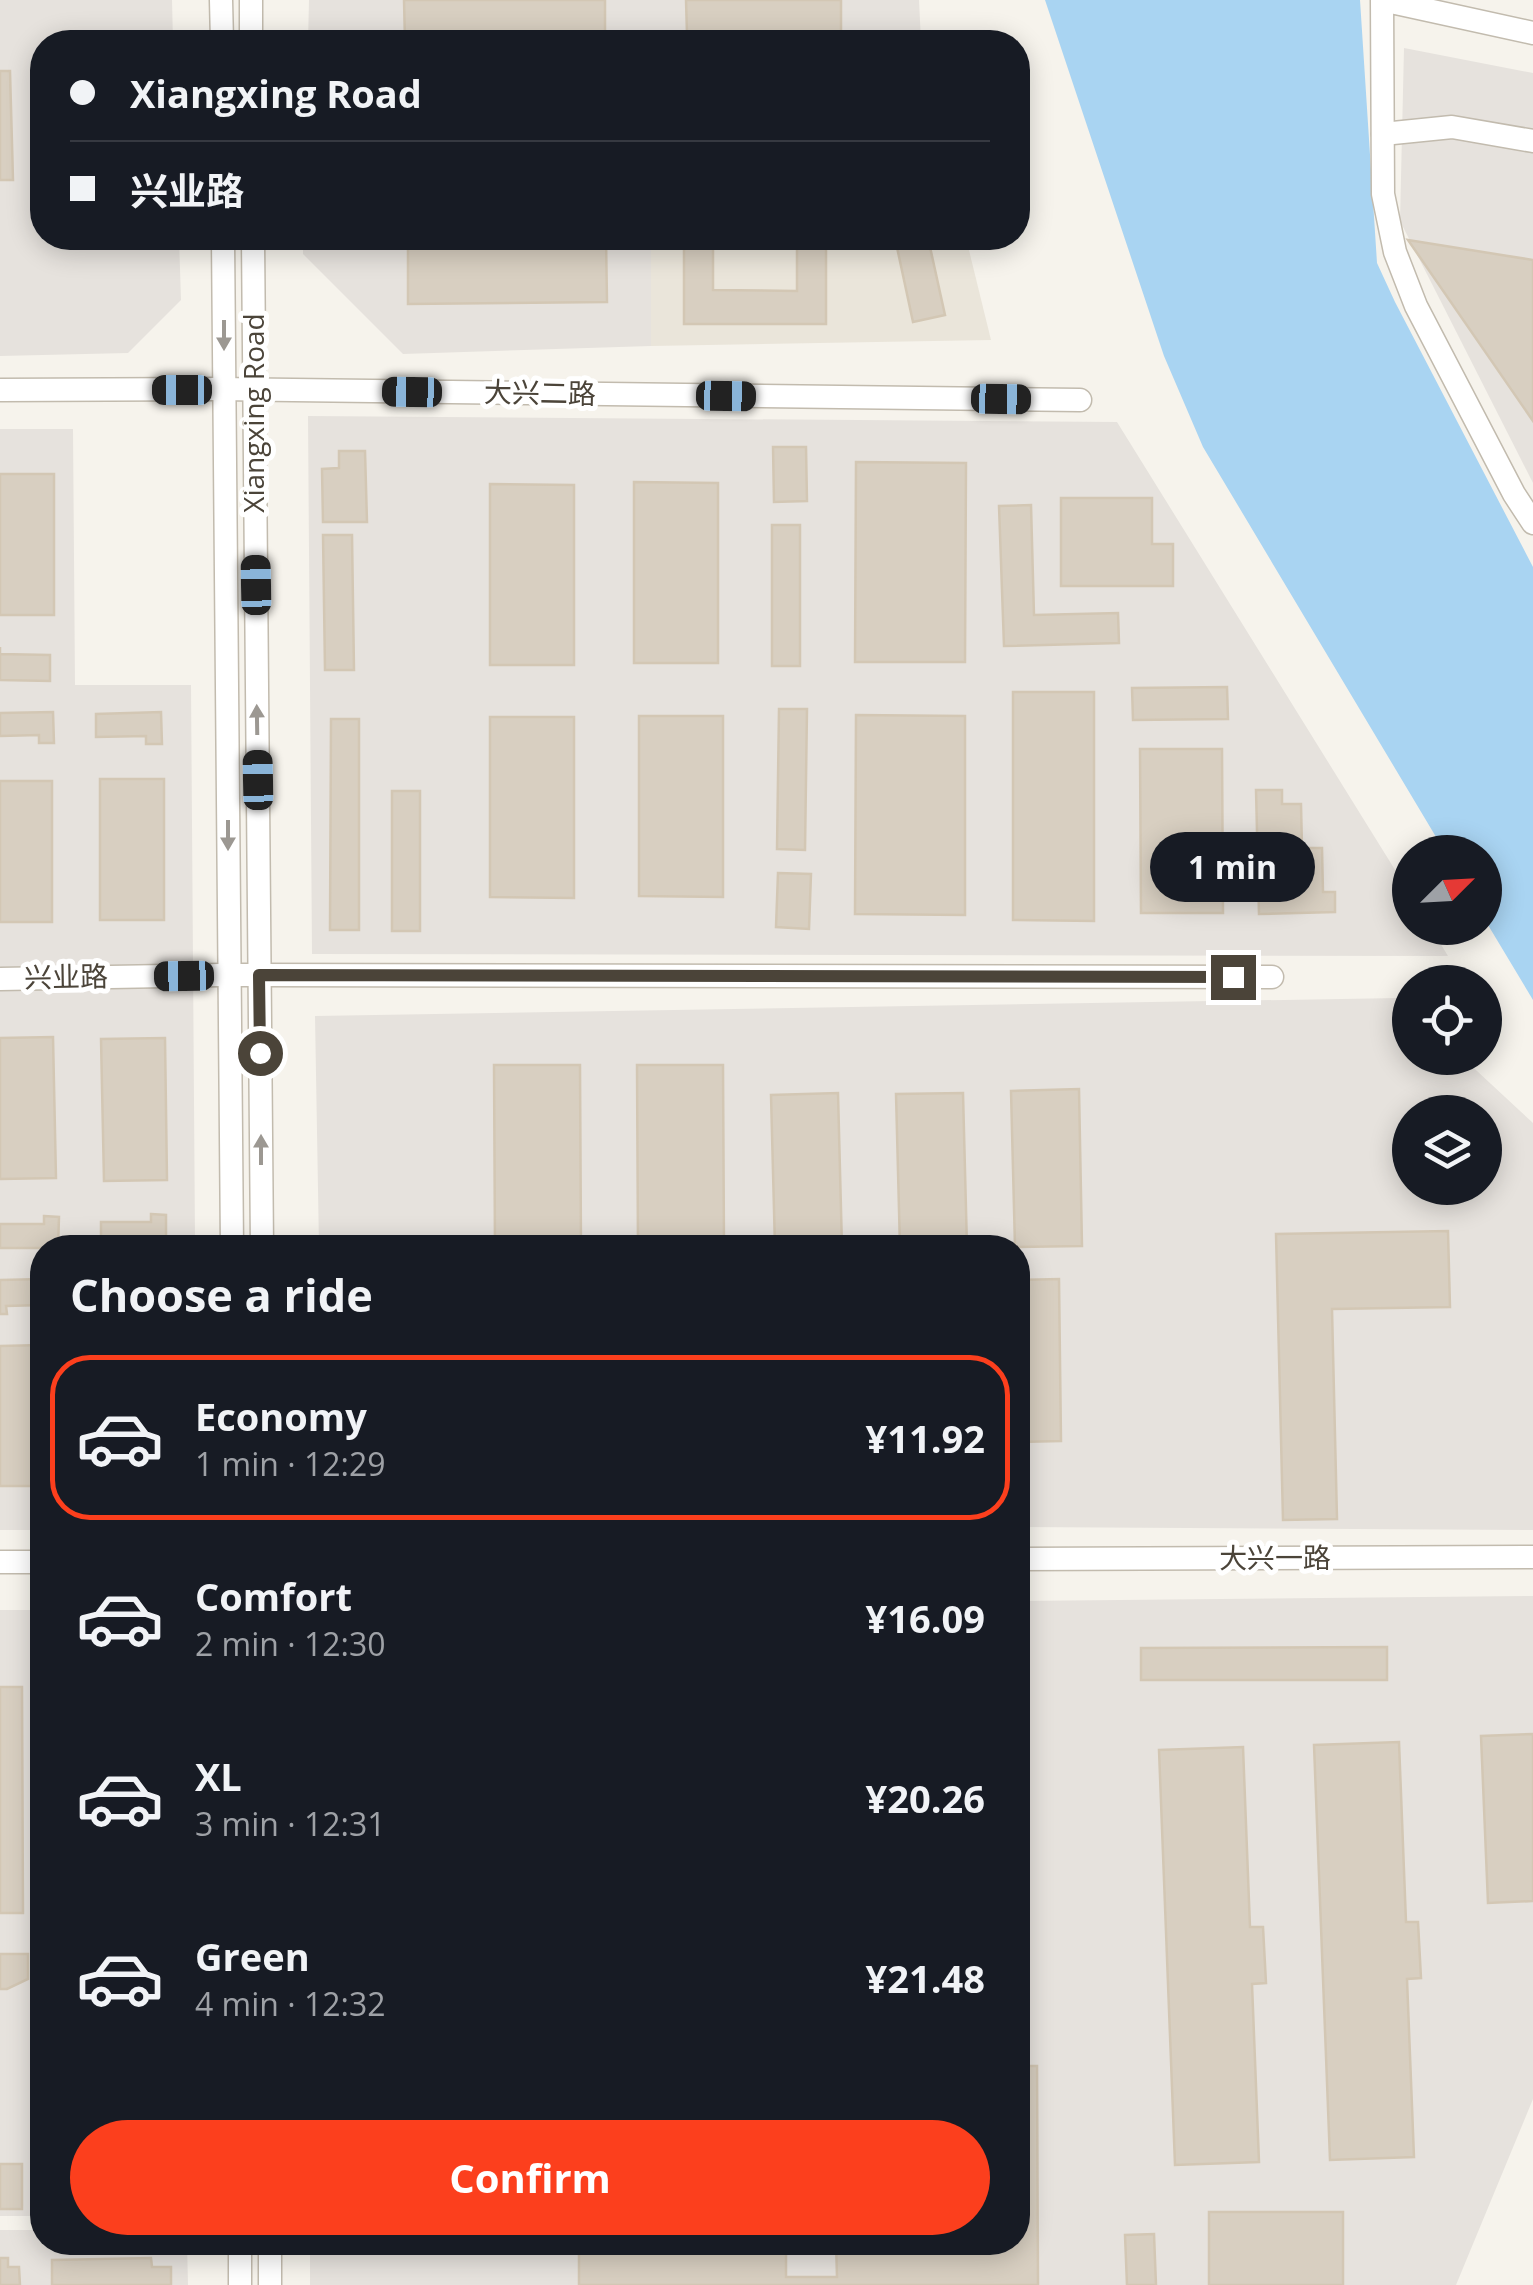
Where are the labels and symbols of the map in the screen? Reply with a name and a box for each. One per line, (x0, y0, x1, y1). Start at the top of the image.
street label: Xiangxing Road (234, 313, 272, 513)
one-way arrow (216, 319, 232, 351)
street label: 大兴二路 (484, 372, 596, 412)
car (152, 375, 212, 405)
car (382, 376, 442, 408)
car (696, 380, 756, 412)
car (971, 383, 1031, 415)
car (240, 555, 272, 615)
one-way arrow (249, 704, 265, 736)
car (242, 750, 274, 810)
one-way arrow (220, 819, 236, 851)
callout: 1 min (1150, 832, 1316, 902)
north arrow (1392, 835, 1502, 945)
route end (1211, 955, 1256, 1000)
street label: 兴业路 (24, 956, 108, 996)
car (154, 960, 214, 992)
route start (238, 1031, 283, 1076)
one-way arrow (253, 1134, 269, 1166)
street label: 大兴一路 (1219, 1538, 1331, 1576)

